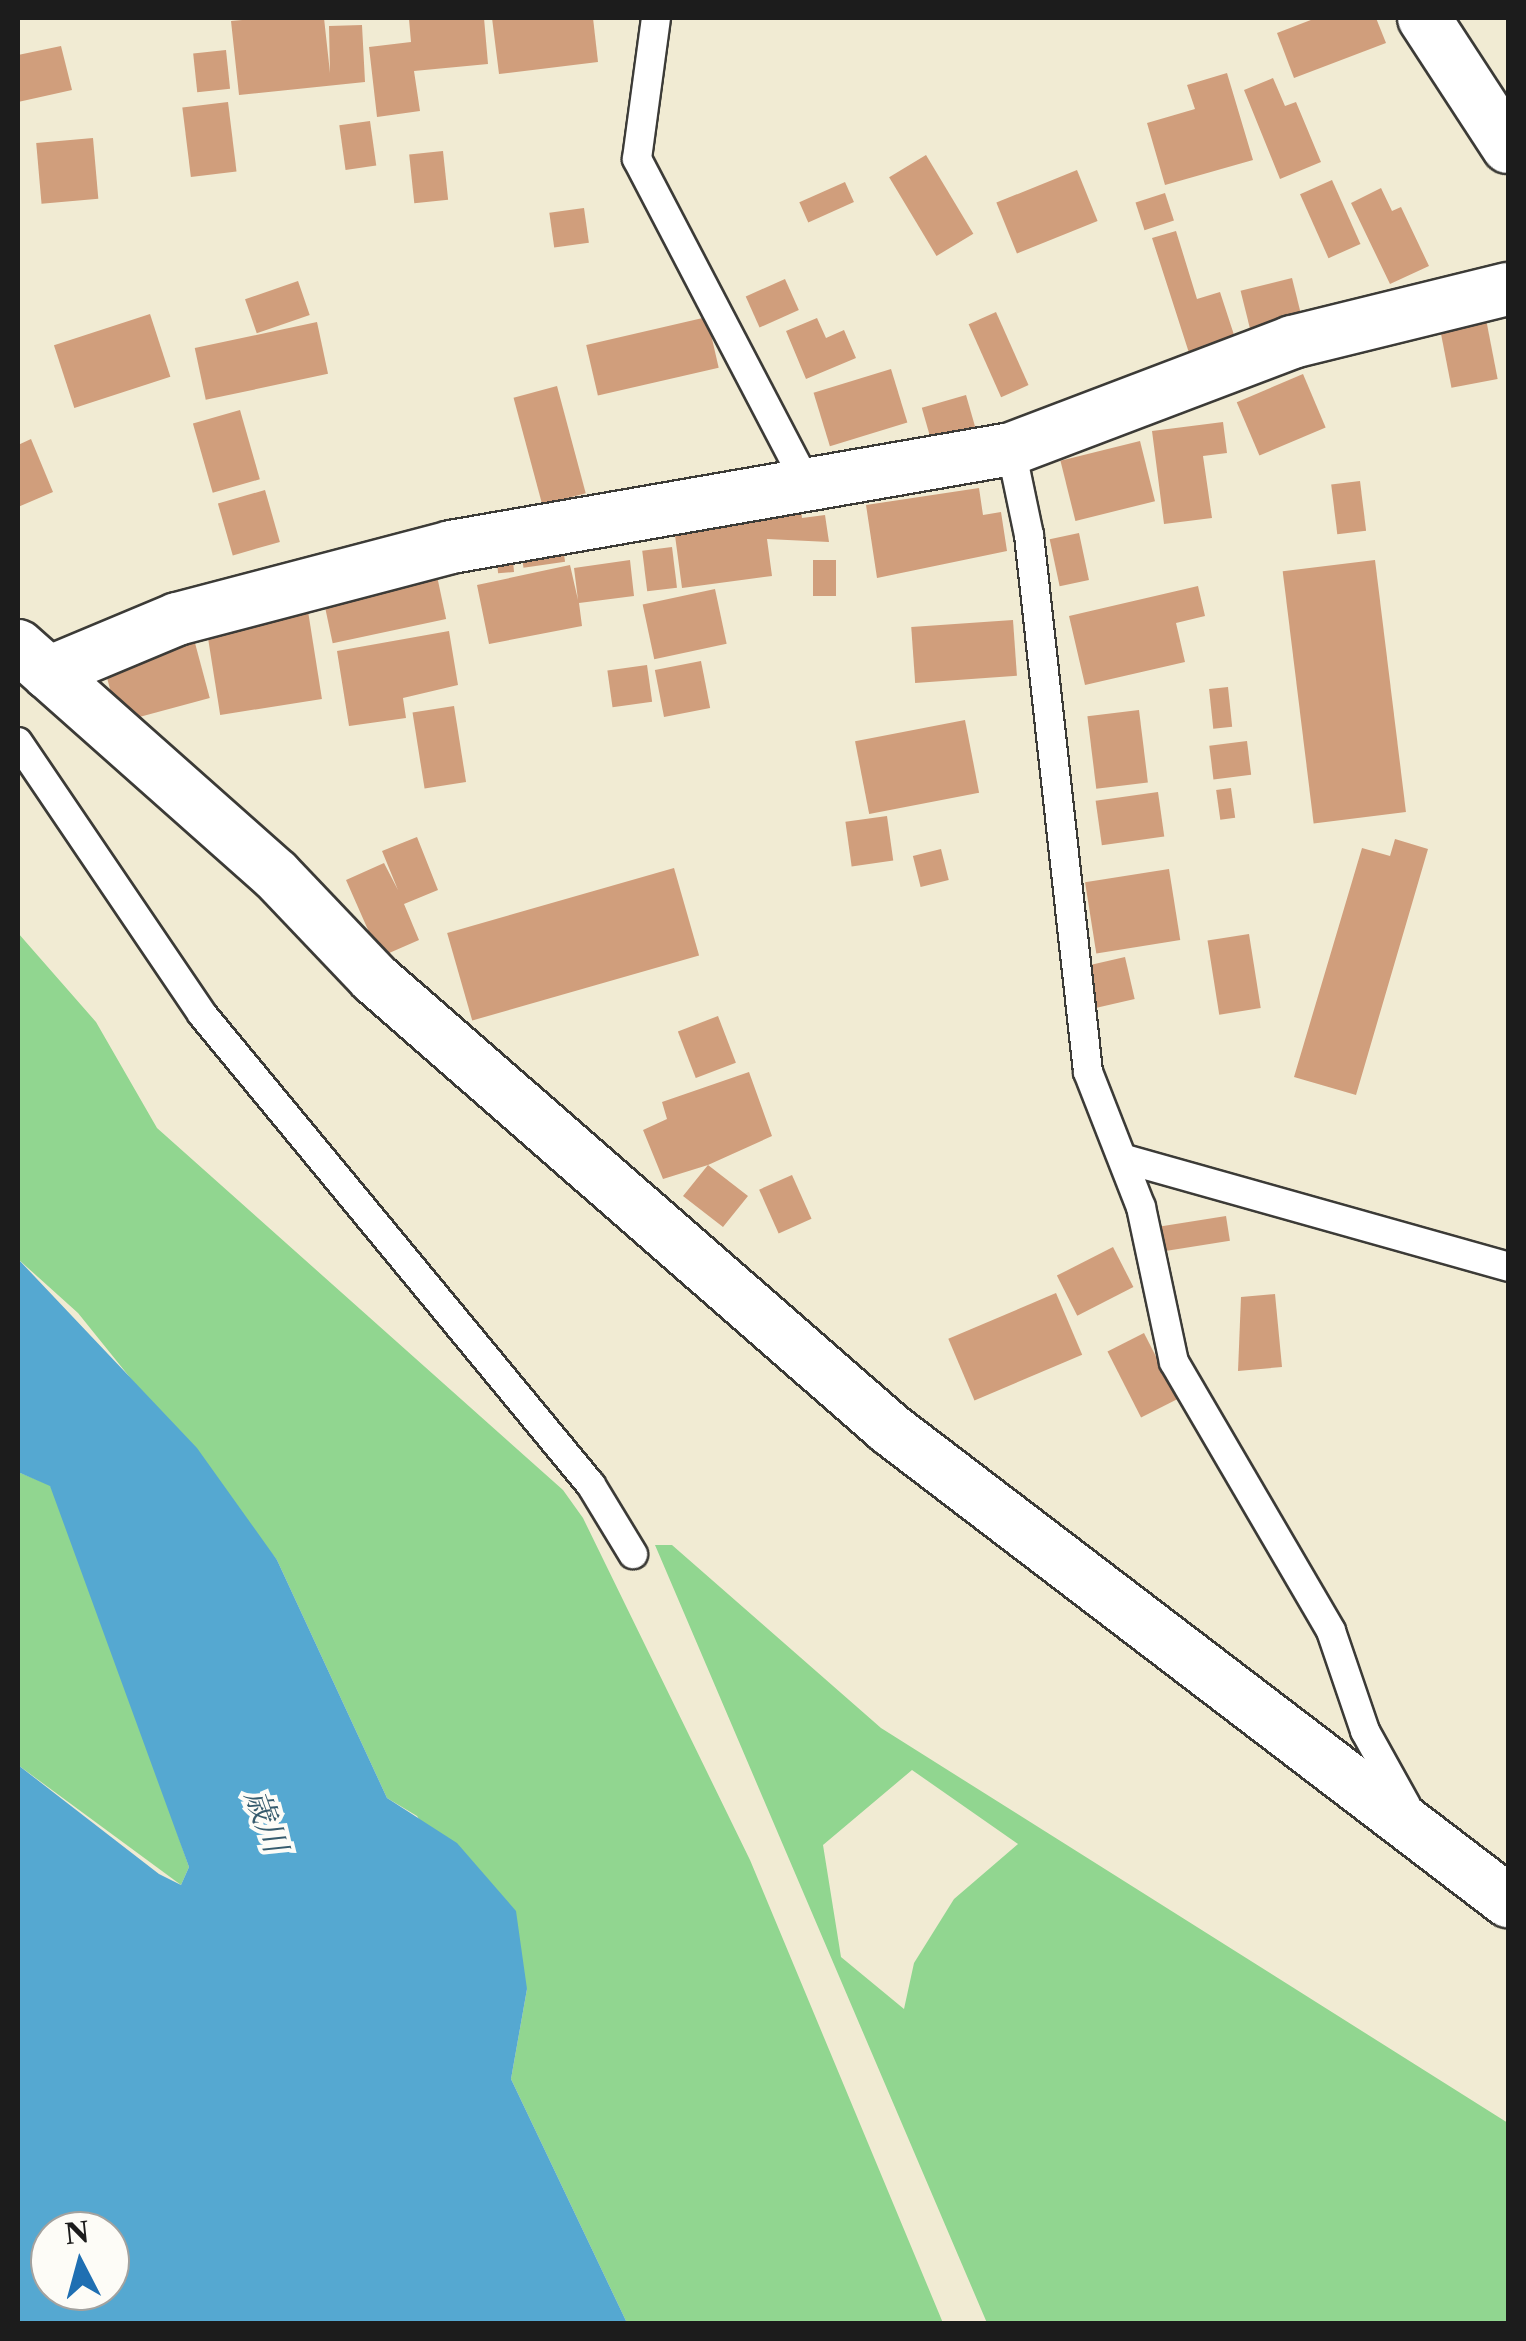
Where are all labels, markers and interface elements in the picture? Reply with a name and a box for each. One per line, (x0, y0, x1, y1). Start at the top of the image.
water label: 歳川 (237, 1784, 295, 1858)
north arrow (30, 2211, 130, 2311)
text: N (63, 2215, 91, 2251)

